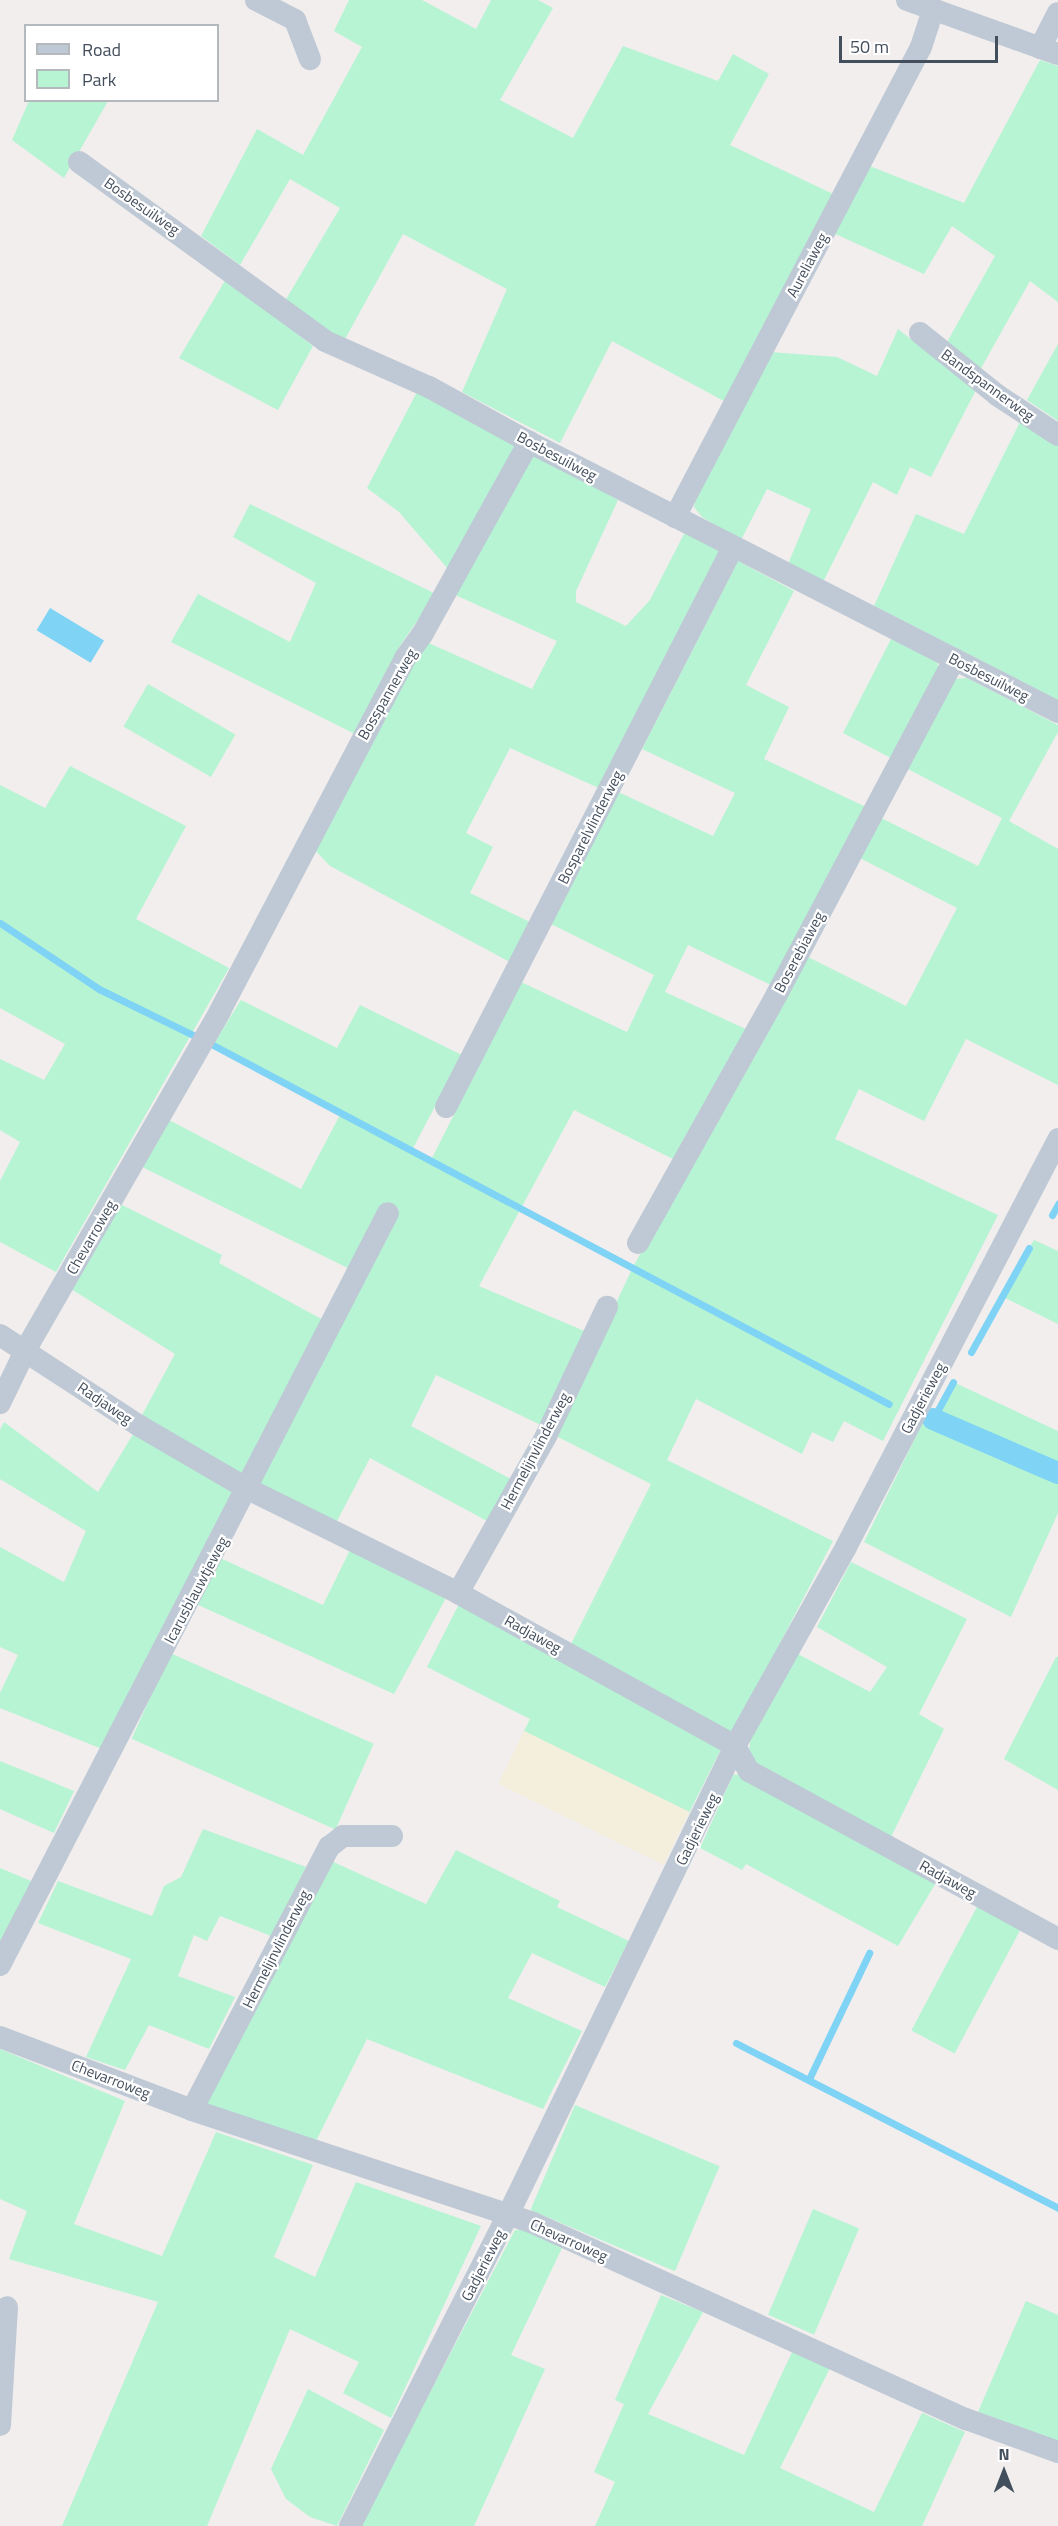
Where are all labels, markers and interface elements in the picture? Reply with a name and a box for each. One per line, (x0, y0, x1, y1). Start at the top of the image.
legend (24, 24, 219, 102)
scale bar (842, 24, 1001, 62)
text: 50 m (850, 33, 889, 60)
text: Road (82, 36, 121, 63)
text: Park (82, 66, 116, 93)
street label: Bosbesuilweg (101, 173, 183, 239)
street label: Aureliaweg (783, 230, 831, 300)
street label: Bandspannerweg (938, 345, 1038, 425)
street label: Bosbesuilweg (514, 427, 600, 485)
street label: Bosspannerweg (354, 645, 420, 743)
street label: Bosbesuilweg (946, 649, 1032, 705)
street label: Bosparelvlinderweg (554, 767, 626, 887)
street label: Boserebiaweg (770, 908, 828, 996)
street label: Chevarroweg (62, 1197, 120, 1277)
street label: Gadjerieweg (897, 1359, 949, 1437)
street label: Radjaweg (74, 1378, 136, 1428)
street label: Hermelijnvlinderweg (496, 1389, 574, 1513)
street label: Icarusblauwtjeweg (160, 1533, 232, 1647)
street label: Radjaweg (501, 1611, 565, 1657)
street label: Gadjerieweg (672, 1790, 722, 1868)
street label: Radjaweg (916, 1856, 980, 1902)
street label: Hermelijnvlinderweg (238, 1887, 314, 2011)
street label: Chevarroweg (69, 2056, 153, 2102)
street label: Chevarroweg (527, 2215, 611, 2265)
street label: Gadjerieweg (457, 2226, 509, 2304)
north arrow (974, 2442, 1034, 2502)
text: N (998, 2442, 1010, 2466)

